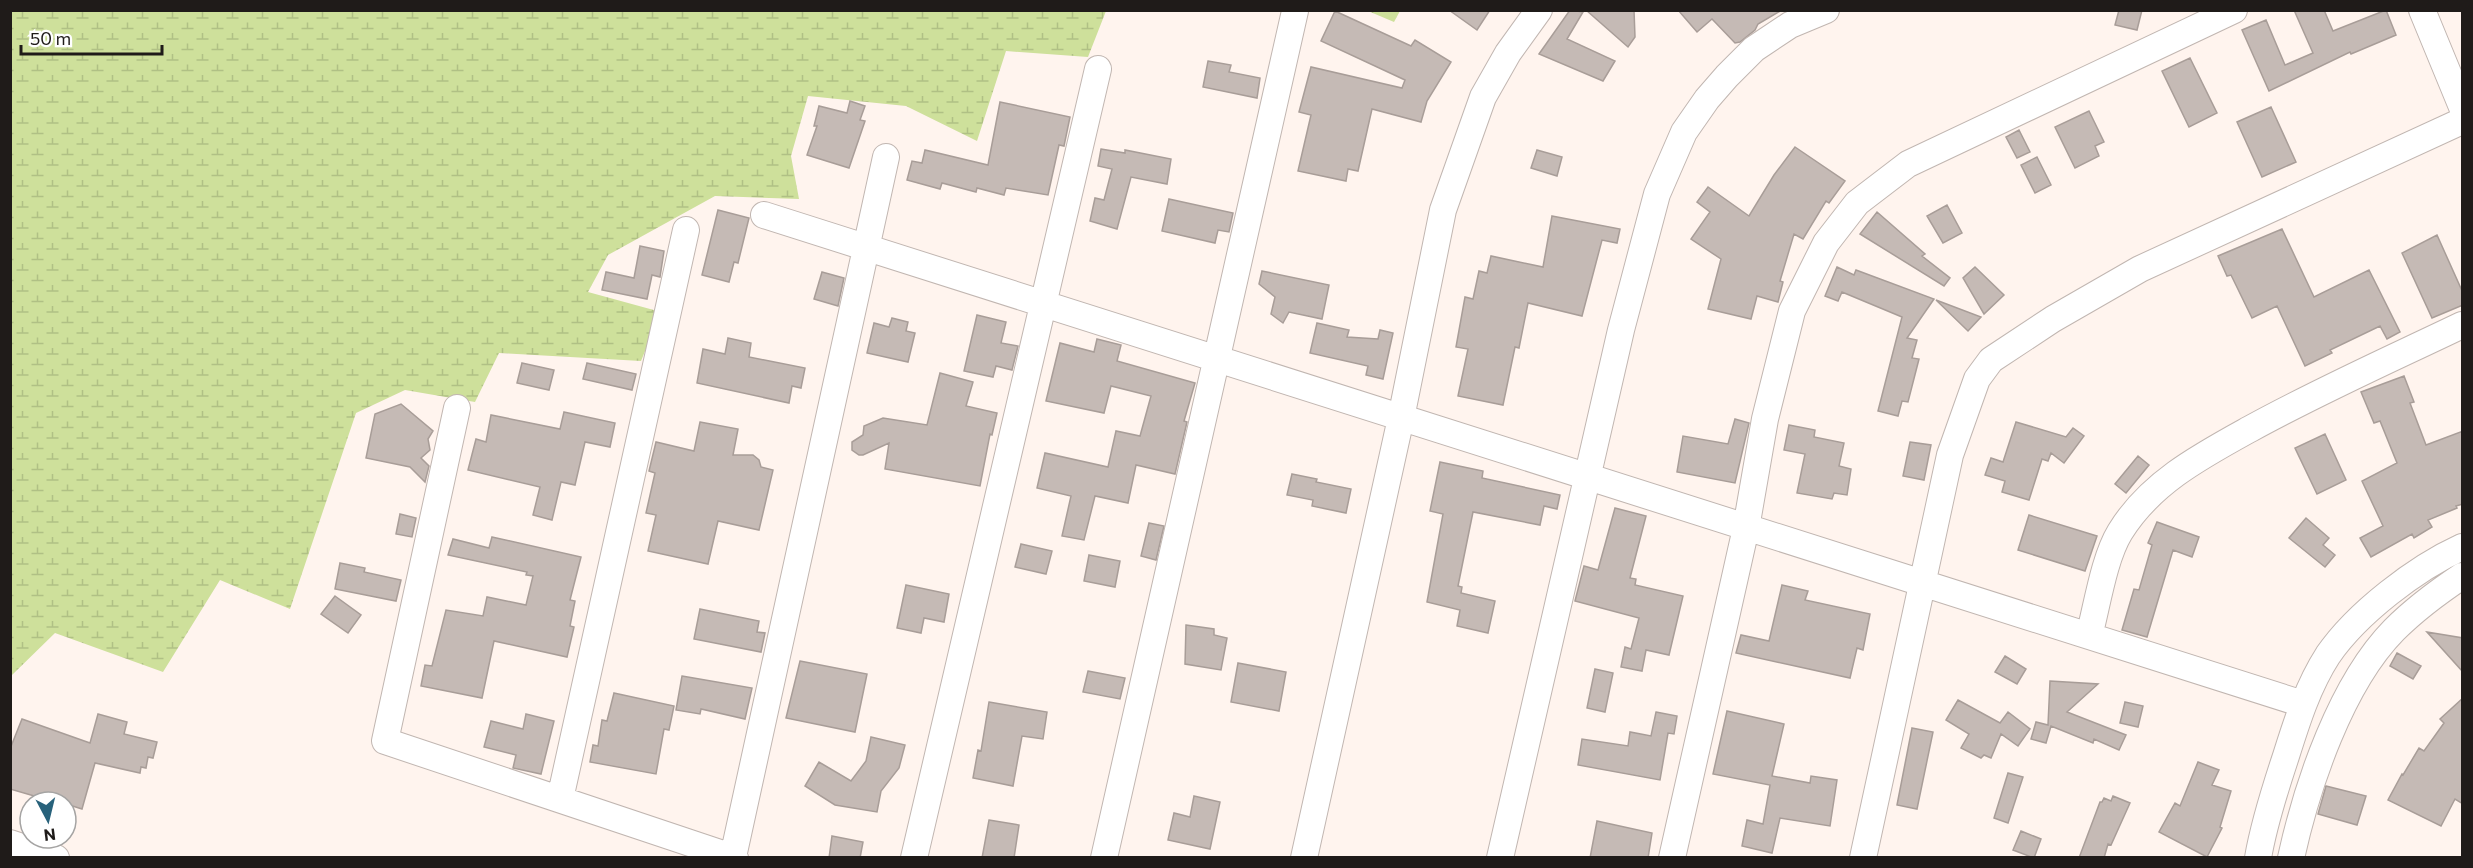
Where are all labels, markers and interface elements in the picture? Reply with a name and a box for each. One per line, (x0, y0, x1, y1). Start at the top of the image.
scale bar (21, 18, 162, 56)
text: 50 m (30, 27, 71, 49)
north arrow (18, 790, 78, 850)
text: N (43, 825, 57, 846)

